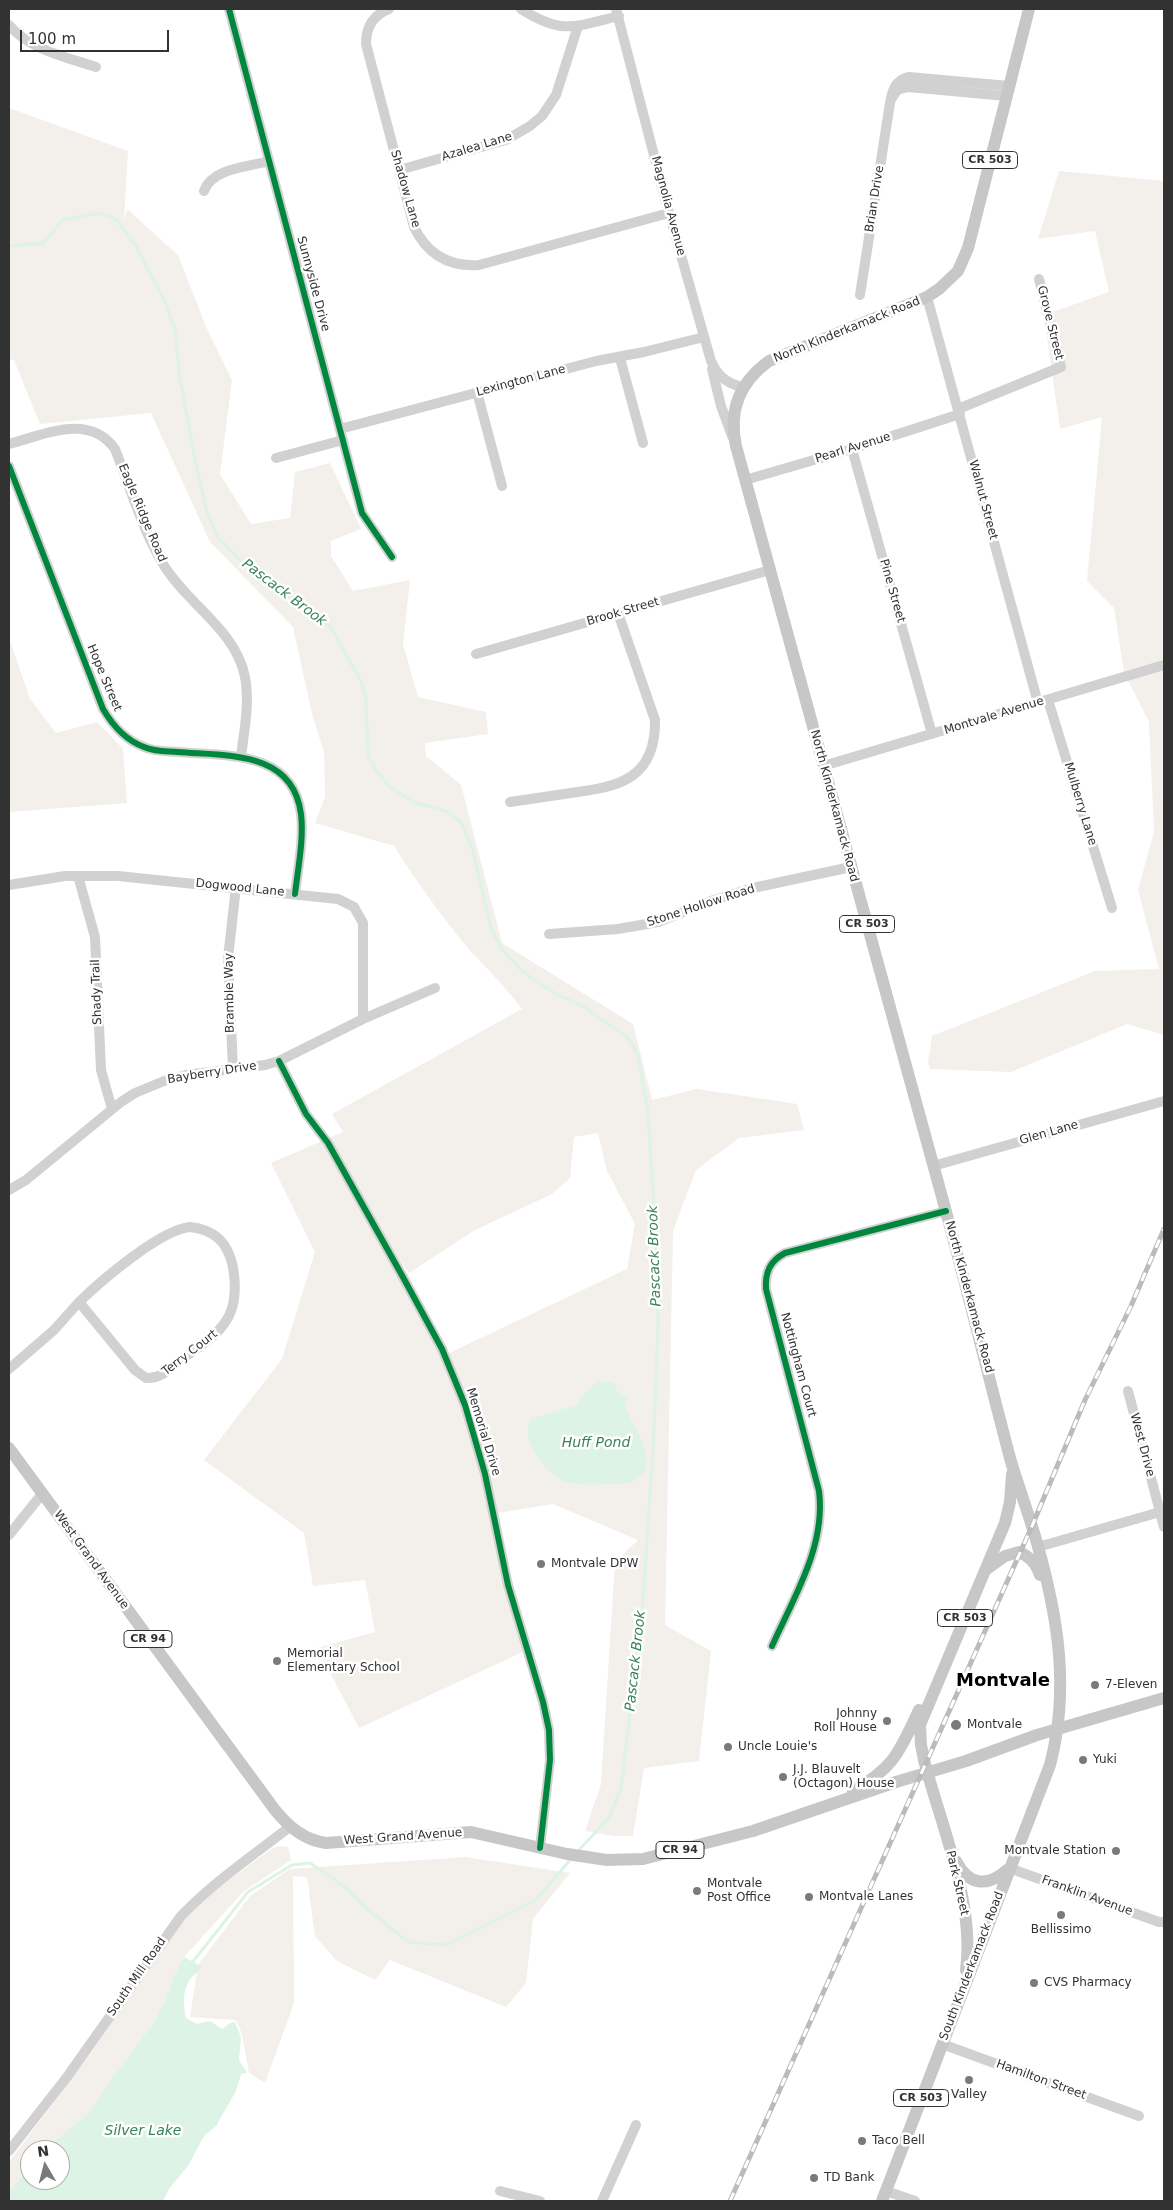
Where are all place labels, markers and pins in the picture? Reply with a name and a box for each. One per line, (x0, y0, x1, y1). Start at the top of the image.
place label: Montvale DPW (551, 1557, 638, 1571)
marker: Montvale DPW (535, 1558, 547, 1570)
place label: Memorial Elementary School (287, 1647, 400, 1675)
marker: Memorial Elementary School (271, 1655, 283, 1667)
place label: 7-Eleven (1105, 1678, 1157, 1692)
marker: 7-Eleven (1089, 1679, 1101, 1691)
place label: Johnny Roll House (814, 1707, 877, 1735)
marker: Johnny Roll House (881, 1715, 893, 1727)
marker: Montvale (949, 1718, 963, 1732)
place label: Montvale (967, 1718, 1022, 1732)
place label: Uncle Louie's (738, 1740, 817, 1754)
marker: Uncle Louie's (722, 1741, 734, 1753)
place label: Yuki (1093, 1753, 1117, 1767)
marker: Yuki (1077, 1754, 1089, 1766)
place label: J.J. Blauvelt (Octagon) House (793, 1763, 894, 1791)
marker: J.J. Blauvelt (Octagon) House (777, 1771, 789, 1783)
place label: Montvale Station (1004, 1844, 1106, 1858)
marker: Montvale Station (1110, 1845, 1122, 1857)
place label: Montvale Post Office (707, 1877, 771, 1905)
marker: Montvale Post Office (691, 1885, 703, 1897)
place label: Montvale Lanes (819, 1890, 913, 1904)
marker: Montvale Lanes (803, 1891, 815, 1903)
marker: Bellissimo (1055, 1909, 1067, 1921)
place label: Bellissimo (1031, 1923, 1091, 1937)
place label: CVS Pharmacy (1044, 1976, 1132, 1990)
marker: CVS Pharmacy (1028, 1977, 1040, 1989)
marker: Valley (963, 2074, 975, 2086)
place label: Valley (951, 2088, 987, 2102)
place label: Taco Bell (872, 2134, 925, 2148)
marker: Taco Bell (856, 2135, 868, 2147)
place label: TD Bank (824, 2171, 875, 2185)
marker: TD Bank (808, 2172, 820, 2184)

